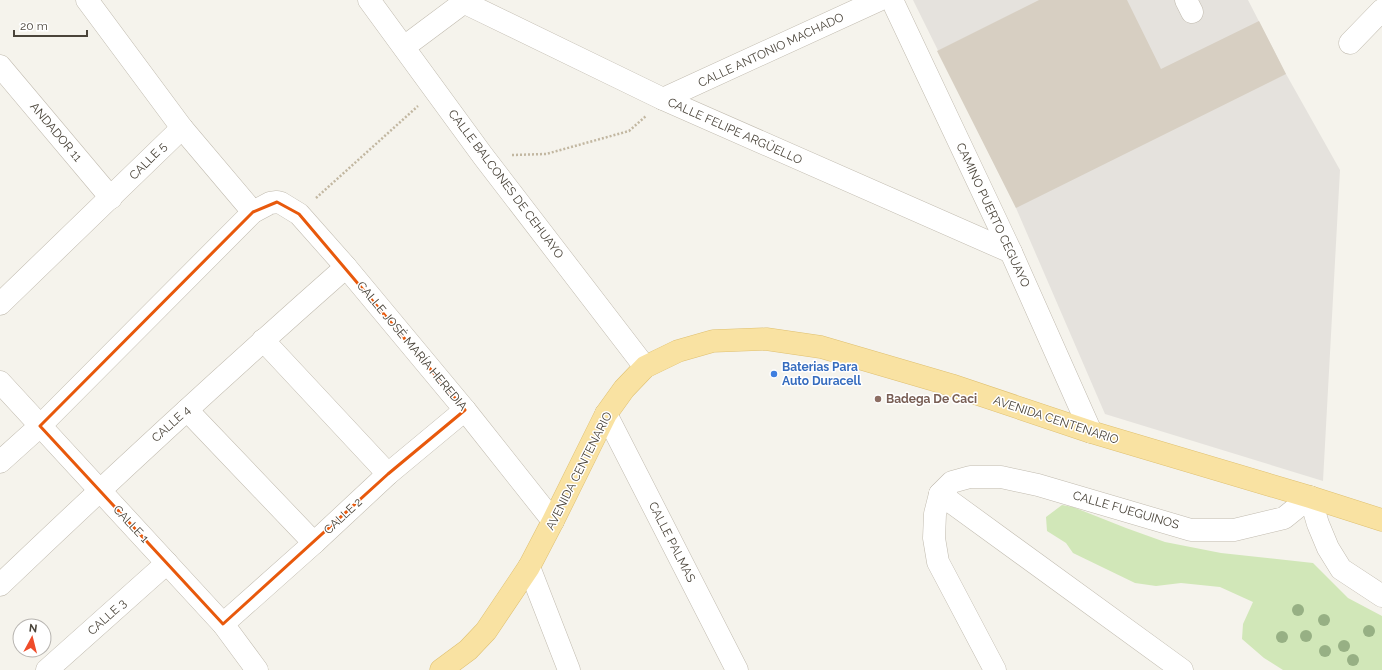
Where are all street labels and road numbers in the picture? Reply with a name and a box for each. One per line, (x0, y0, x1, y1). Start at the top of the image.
street label: CALLE ANTONIO MACHADO (696, 10, 846, 90)
street label: CALLE FELIPE ARGÜELLO (665, 95, 805, 167)
street label: ANDADOR 11 (27, 100, 85, 164)
street label: CALLE BALCONES DE CEHUAYO (445, 107, 567, 261)
street label: CALLE 5 (126, 139, 170, 183)
street label: CAMINO PUERTO CEGUAYO (953, 141, 1033, 289)
street label: CALLE JOSÉ MARÍA HEREDIA (354, 279, 470, 413)
street label: AVENIDA CENTENARIO (992, 393, 1120, 447)
street label: CALLE 4 (149, 403, 194, 445)
street label: AVENIDA CENTENARIO (543, 410, 615, 532)
street label: CALLE FUEGUINOS (1071, 488, 1181, 532)
street label: CALLE 2 (321, 495, 365, 537)
street label: CALLE PALMAS (646, 499, 698, 585)
street label: CALLE 1 (110, 503, 152, 545)
street label: CALLE 3 (85, 596, 129, 638)

